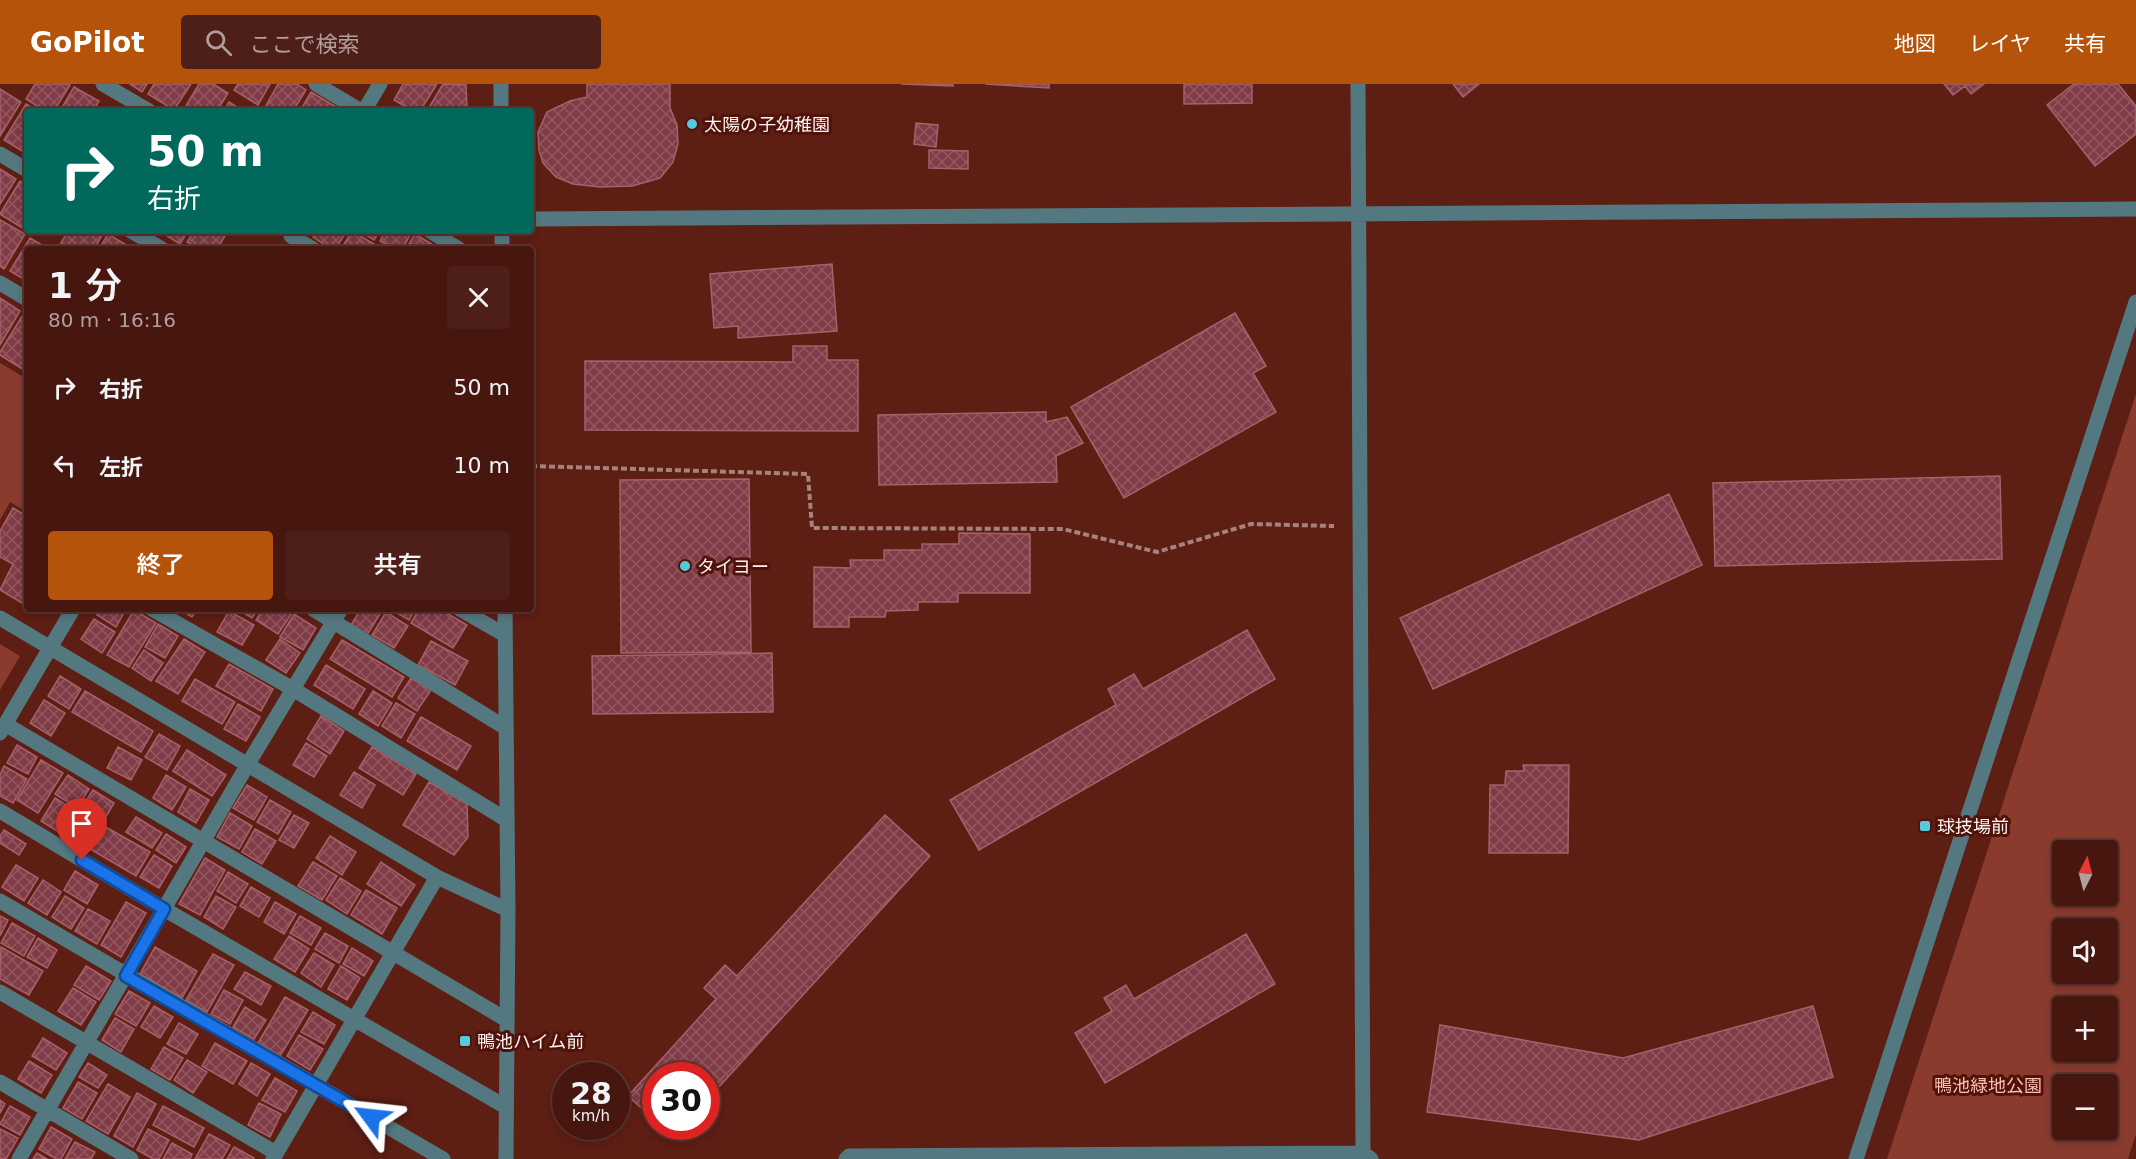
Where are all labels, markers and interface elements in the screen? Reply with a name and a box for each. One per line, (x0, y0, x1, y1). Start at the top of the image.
search box (181, 15, 601, 69)
text: GoPilot (30, 26, 145, 59)
icon: search (202, 26, 235, 59)
text: ここで検索 (250, 32, 360, 57)
text: 地図 (1894, 32, 1936, 56)
text: レイヤ (1969, 32, 2031, 56)
text: 共有 (2064, 32, 2106, 56)
place label: 太陽の子幼稚園 (704, 114, 830, 135)
marker: 太陽の子幼稚園 (685, 117, 699, 131)
text: 50 m (147, 127, 264, 176)
icon: right (48, 132, 126, 210)
text: 右折 (147, 183, 201, 214)
text: 1 分 (48, 265, 122, 306)
button: close (447, 266, 510, 329)
text: 80 m · 16:16 (48, 308, 176, 332)
icon: right (48, 371, 81, 404)
text: 50 m (454, 375, 510, 400)
text: 右折 (99, 377, 143, 402)
icon: left (48, 449, 81, 482)
text: 10 m (454, 453, 510, 478)
text: 左折 (99, 455, 143, 480)
button: 終了 (48, 531, 273, 600)
button: 共有 (285, 531, 510, 600)
place label: タイヨー (697, 556, 769, 577)
marker: タイヨー (678, 559, 692, 573)
pin (56, 798, 107, 860)
icon: arrive (65, 807, 98, 840)
place label: 球技場前 (1937, 816, 2009, 837)
marker: 球技場前 (1918, 819, 1932, 833)
north arrow (2052, 840, 2118, 906)
map controls (2052, 840, 2118, 1140)
button: sound (2052, 918, 2118, 984)
button: + (2052, 996, 2118, 1062)
place label: 鴨池ハイム前 (477, 1031, 584, 1052)
marker: 鴨池ハイム前 (458, 1034, 472, 1048)
speed limit sign: 30 (642, 1062, 720, 1140)
button: − (2052, 1074, 2118, 1140)
park label: 鴨池緑地公園 (1934, 1075, 2042, 1096)
text: 28 (570, 1076, 612, 1111)
position arrow (339, 1085, 403, 1149)
text: km/h (572, 1107, 610, 1125)

